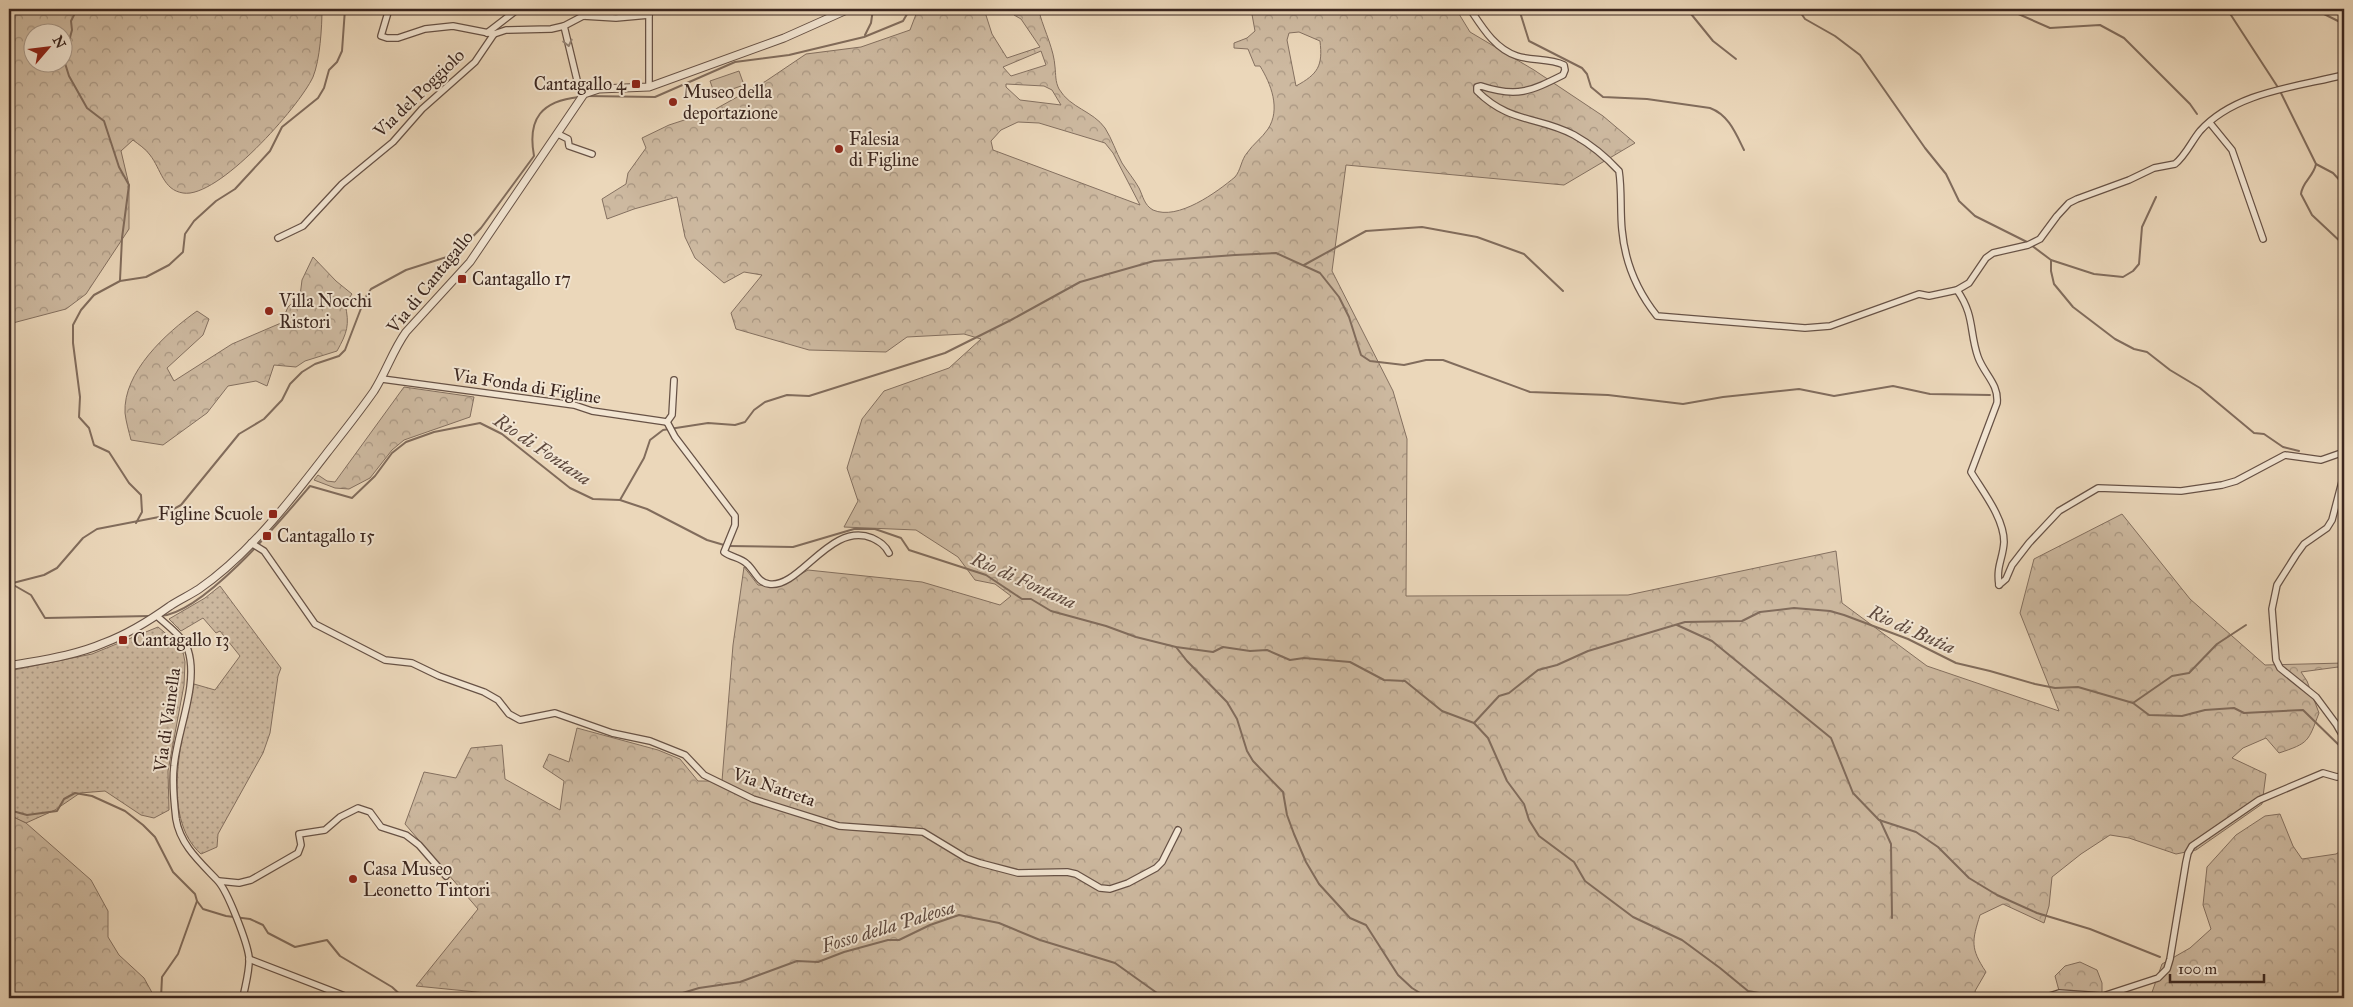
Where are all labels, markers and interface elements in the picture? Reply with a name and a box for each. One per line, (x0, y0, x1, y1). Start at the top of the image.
north arrow (22, 22, 72, 72)
text: N (49, 33, 69, 51)
one-way arrow (562, 38, 573, 47)
street label: Via del Poggiolo (368, 44, 470, 143)
place label: Cantagallo 4 (534, 73, 627, 96)
marker: Cantagallo 4 (630, 78, 642, 90)
place label: Museo della deportazione (683, 81, 778, 124)
marker: Museo della deportazione (667, 96, 679, 108)
place label: Falesia di Figline (849, 128, 919, 172)
marker: Falesia di Figline (833, 143, 845, 155)
street label: Via di Cantagallo (381, 226, 479, 339)
place label: Cantagallo 17 (472, 268, 571, 291)
marker: Cantagallo 17 (456, 273, 468, 285)
place label: Villa Nocchi Ristori (278, 290, 372, 333)
marker: Villa Nocchi Ristori (263, 305, 275, 317)
street label: Via Fonda di Figline (450, 363, 603, 410)
water label: Rio di Fontana (489, 408, 596, 490)
place label: Figline Scuole (158, 503, 263, 526)
marker: Figline Scuole (267, 508, 279, 520)
place label: Cantagallo 15 (277, 525, 375, 548)
marker: Cantagallo 15 (261, 530, 273, 542)
water label: Rio di Fontana (967, 547, 1080, 614)
water label: Rio di Butia (1864, 600, 1959, 659)
place label: Cantagallo 13 (133, 629, 230, 652)
marker: Cantagallo 13 (117, 634, 129, 646)
street label: Via di Vainella (149, 666, 185, 775)
street label: Via Natreta (729, 762, 819, 812)
place label: Casa Museo Leonetto Tintori (363, 858, 490, 901)
marker: Casa Museo Leonetto Tintori (347, 873, 359, 885)
water label: Fosso della Paleosa (818, 895, 958, 958)
scale bar (2170, 952, 2264, 984)
text: 100 m (2178, 960, 2218, 978)

